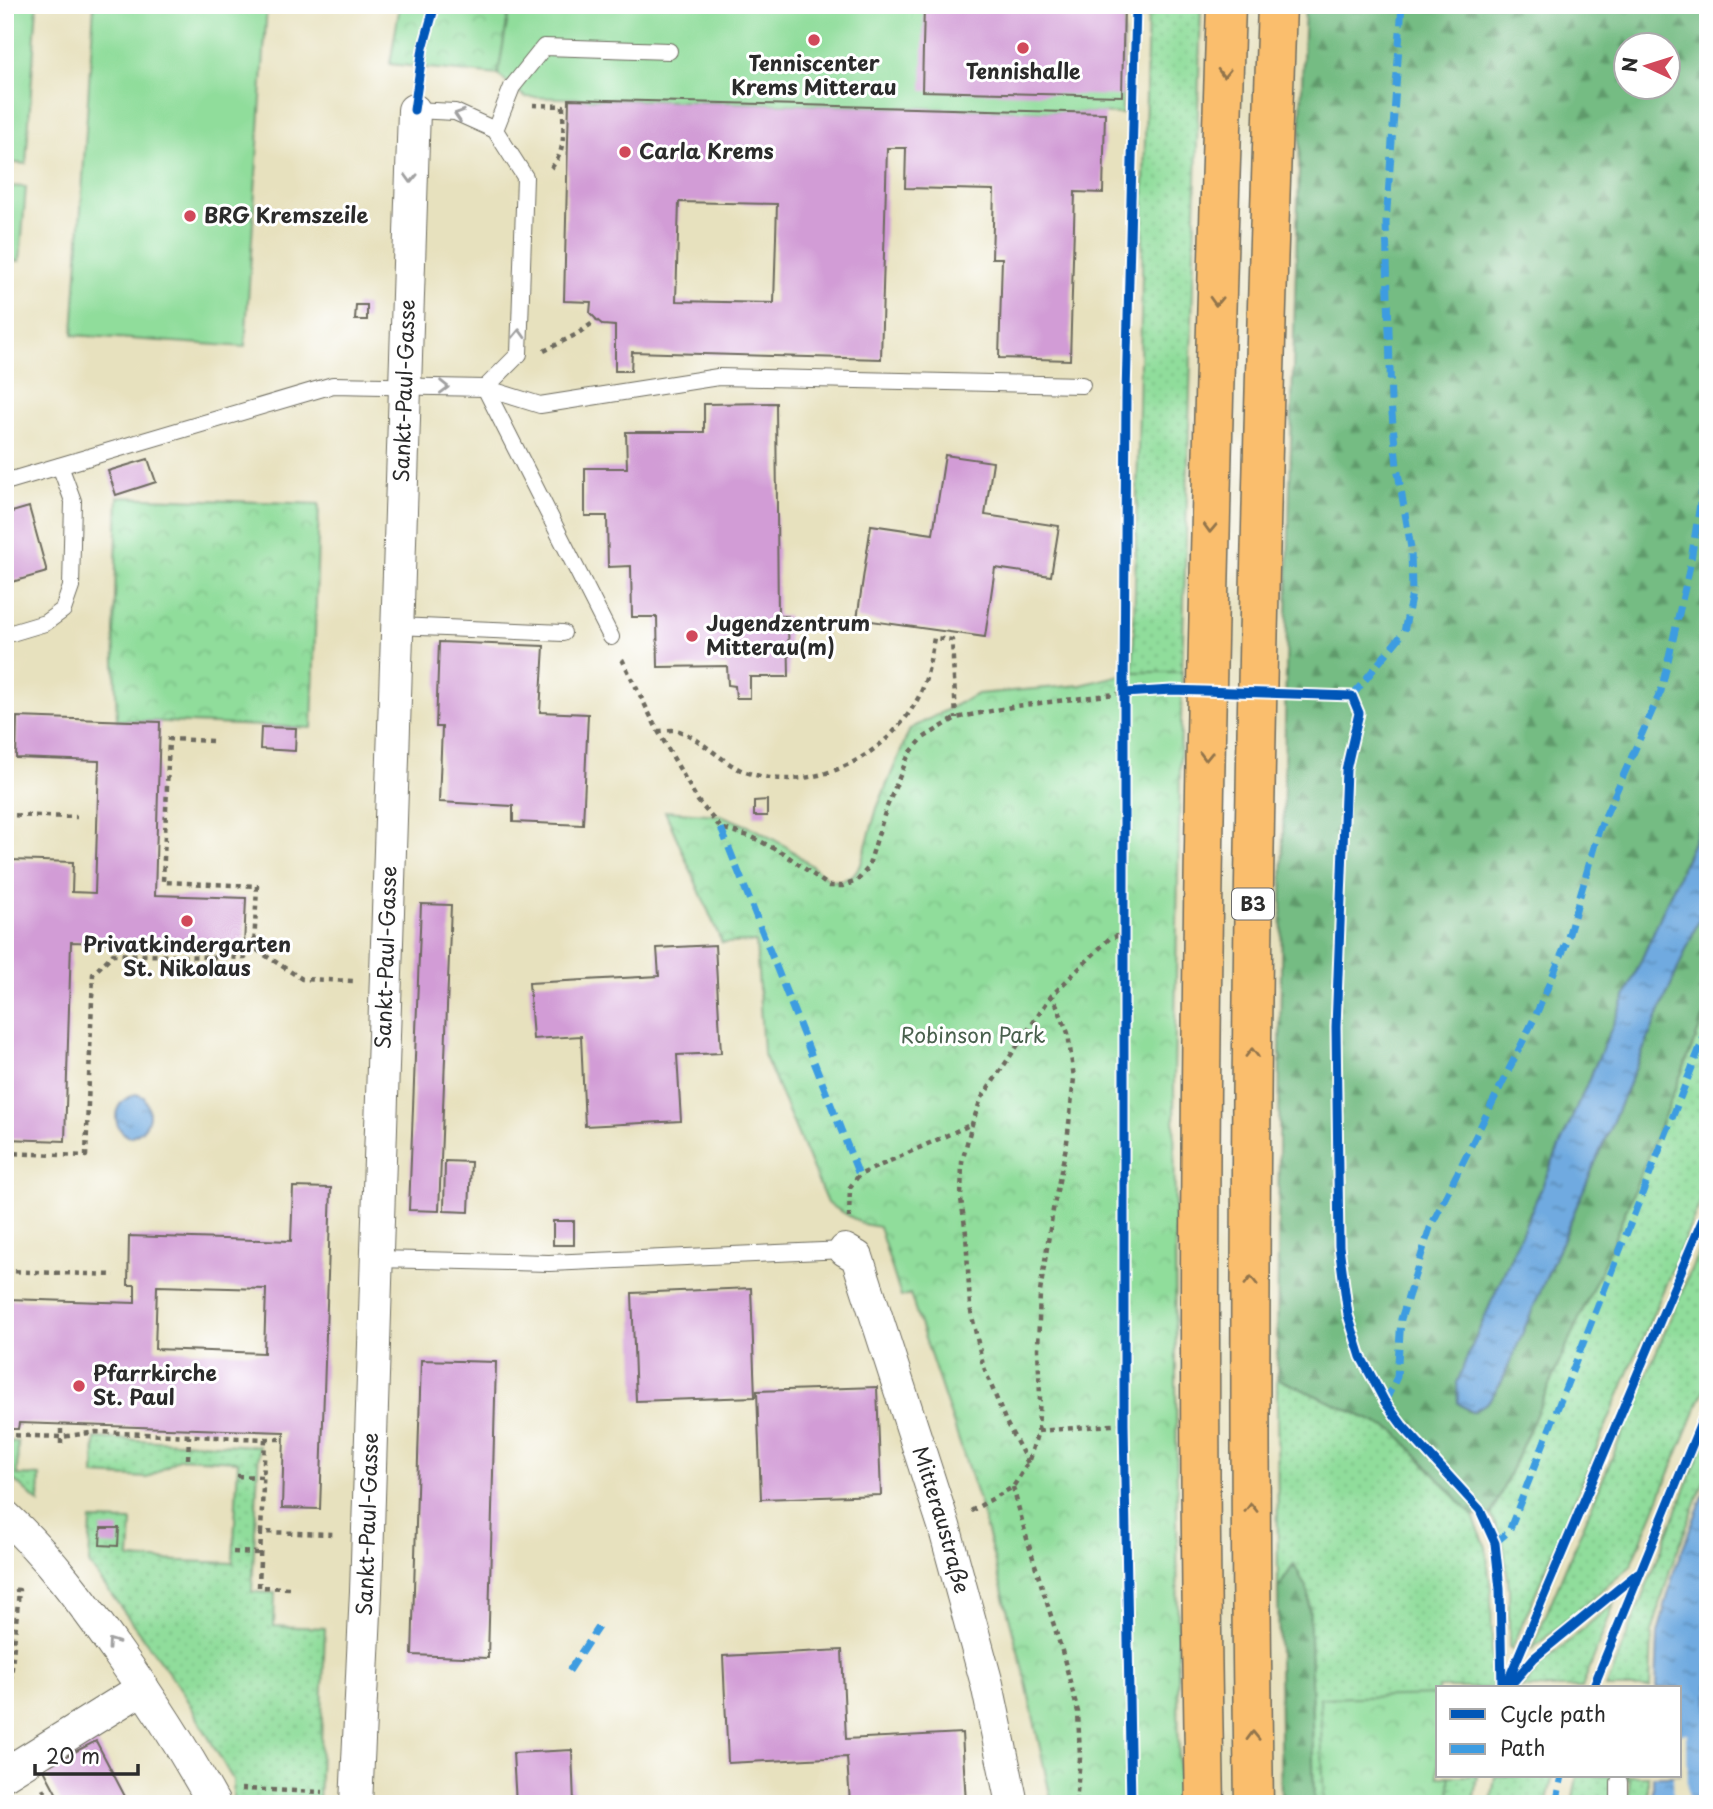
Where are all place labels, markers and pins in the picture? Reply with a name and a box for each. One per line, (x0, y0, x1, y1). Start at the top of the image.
marker: Tenniscenter Krems Mitterau (806, 32, 822, 48)
marker: Tennishalle (1015, 40, 1031, 56)
place label: Tenniscenter Krems Mitterau (731, 46, 897, 102)
place label: Tennishalle (966, 54, 1080, 86)
place label: Carla Krems (639, 134, 774, 166)
marker: Carla Krems (617, 144, 633, 160)
place label: BRG Kremszeile (204, 198, 368, 230)
marker: BRG Kremszeile (182, 208, 198, 224)
place label: Jugendzentrum Mitterau(m) (706, 606, 870, 662)
marker: Jugendzentrum Mitterau(m) (684, 628, 700, 644)
marker: Privatkindergarten St. Nikolaus (179, 913, 195, 929)
place label: Privatkindergarten St. Nikolaus (83, 927, 291, 983)
place label: Pfarrkirche St. Paul (93, 1356, 217, 1412)
marker: Pfarrkirche St. Paul (71, 1378, 87, 1394)

